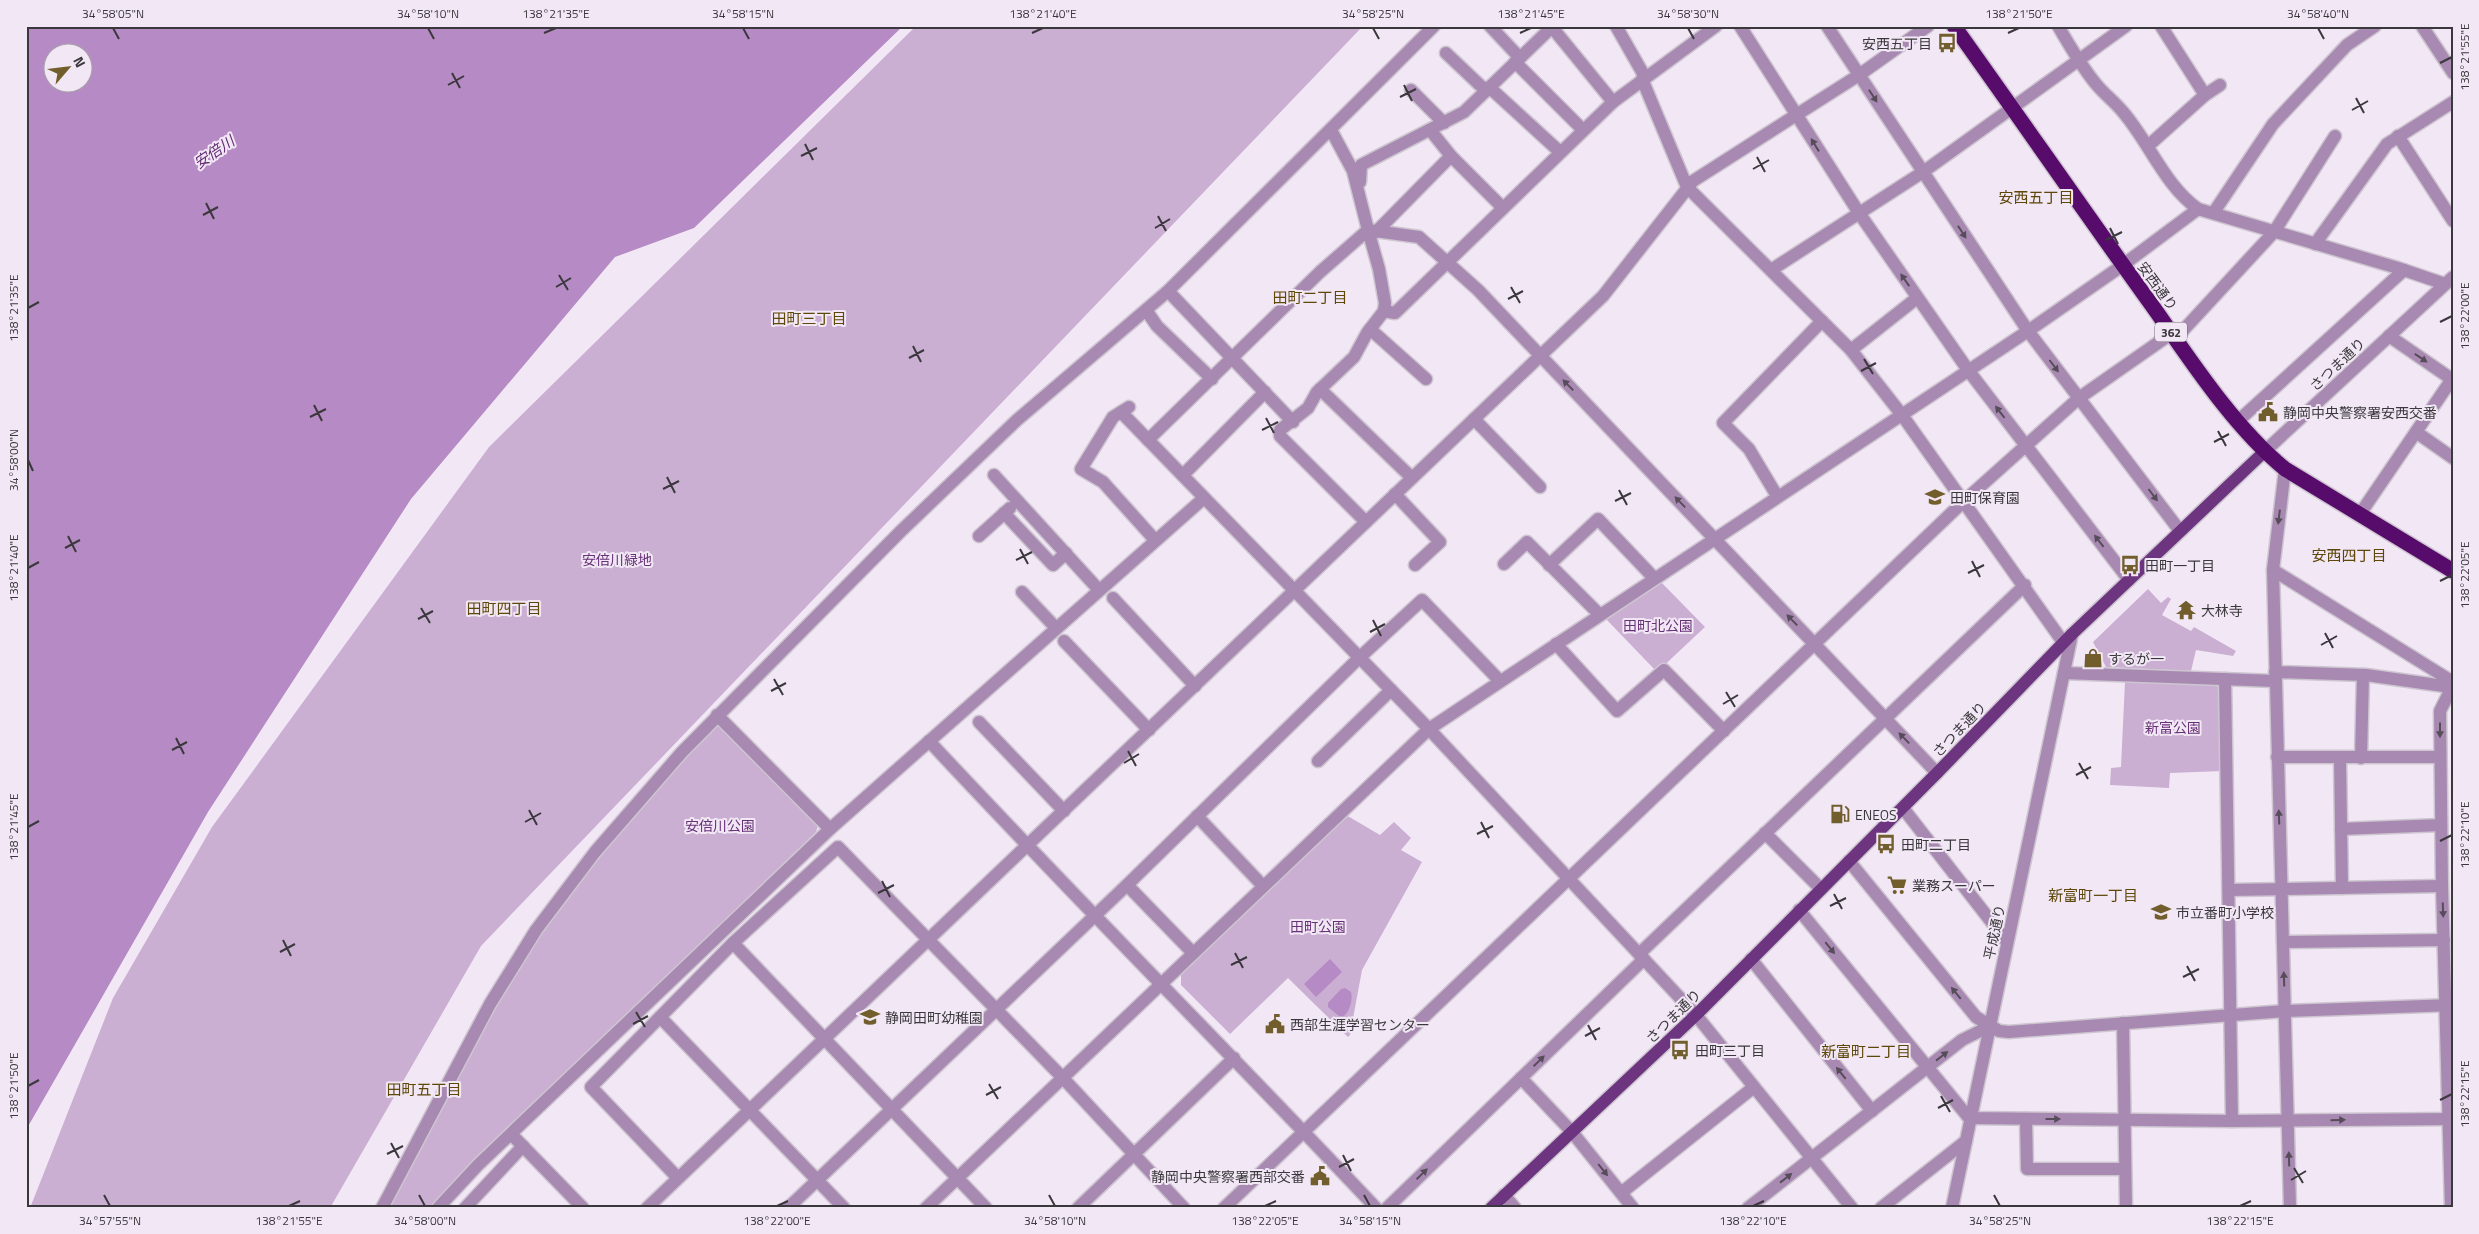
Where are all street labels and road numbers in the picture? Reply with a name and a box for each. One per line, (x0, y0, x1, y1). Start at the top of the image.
street label: 安西通り (2133, 257, 2183, 315)
road number: 362 (2155, 322, 2187, 342)
street label: さつま通り (2304, 332, 2370, 396)
street label: さつま通り (1927, 697, 1991, 761)
street label: 平成通り (1978, 902, 2010, 962)
street label: さつま通り (1641, 984, 1705, 1048)

